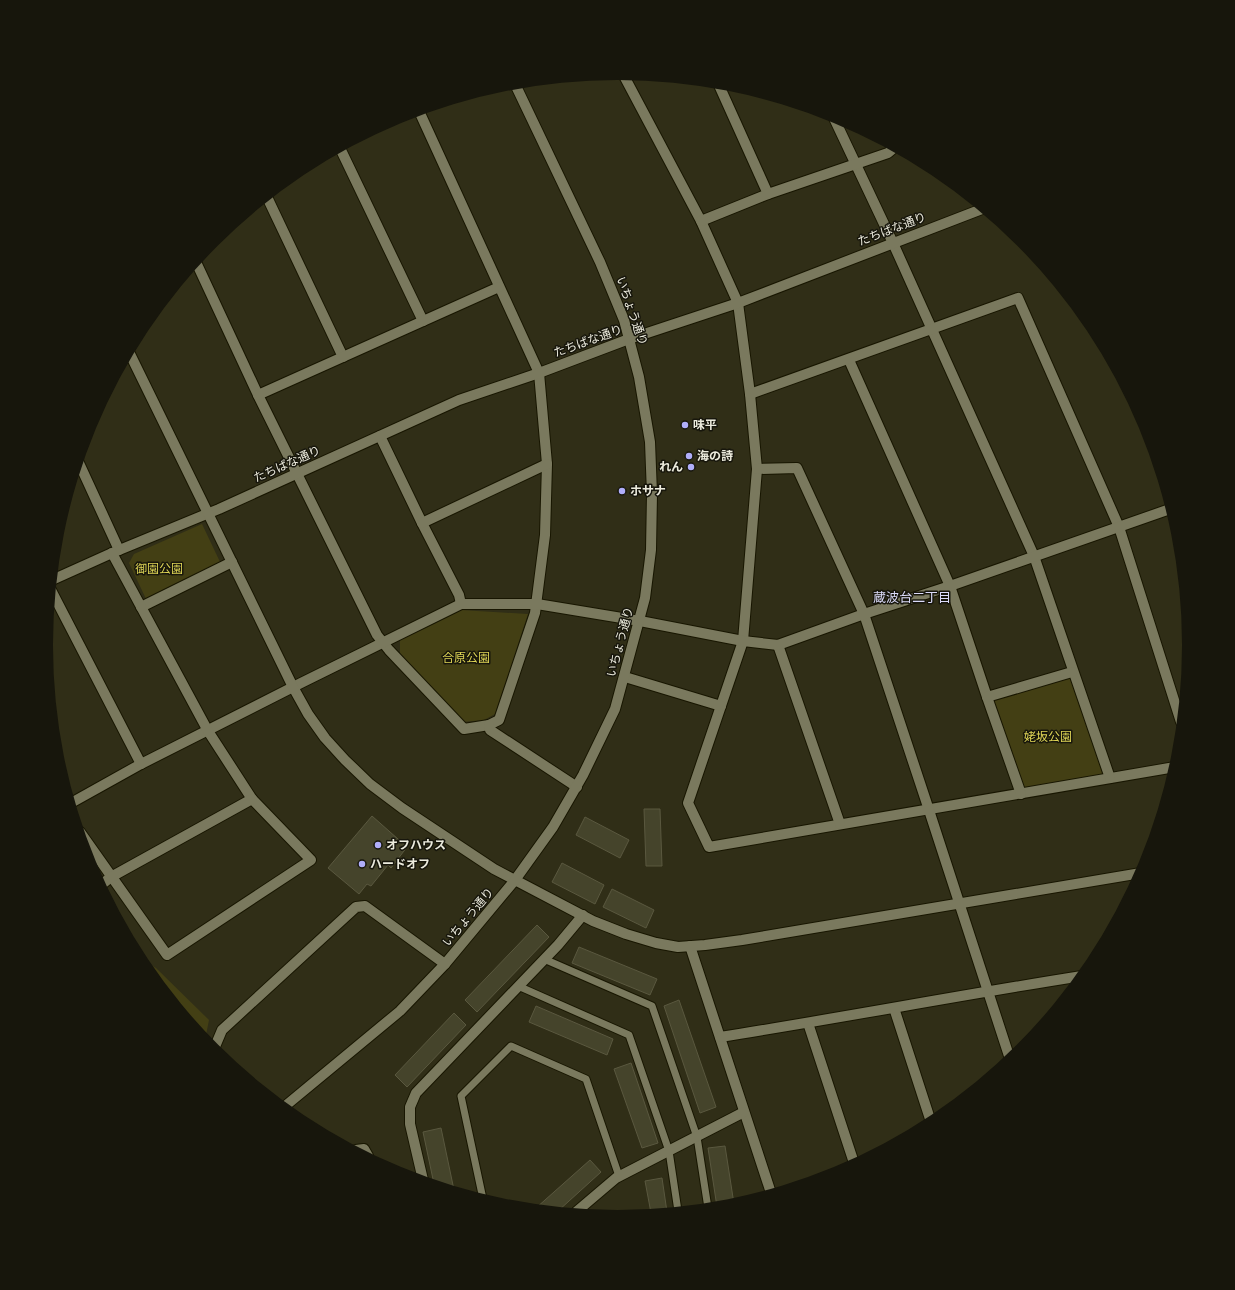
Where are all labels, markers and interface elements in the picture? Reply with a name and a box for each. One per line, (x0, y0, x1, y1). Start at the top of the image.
street label: たちばな通り (856, 209, 928, 248)
street label: いちょう通り (614, 274, 651, 347)
street label: たちばな通り (551, 321, 624, 360)
place label: 味平 (693, 417, 717, 432)
marker: 味平 (680, 420, 690, 430)
street label: たちばな通り (251, 442, 323, 485)
place label: 海の詩 (697, 448, 733, 463)
marker: 海の詩 (684, 451, 694, 461)
place label: れん (659, 459, 683, 474)
marker: れん (686, 462, 696, 472)
place label: ホサナ (630, 483, 666, 498)
marker: ホサナ (617, 486, 627, 496)
park label: 御園公園 (135, 561, 183, 576)
district label: 蔵波台二丁目 (873, 589, 951, 606)
street label: いちょう通り (603, 605, 636, 679)
park label: 合原公園 (442, 650, 490, 665)
park label: 姥坂公園 (1024, 729, 1072, 744)
place label: オフハウス (386, 837, 446, 852)
marker: オフハウス (373, 840, 383, 850)
place label: ハードオフ (370, 856, 430, 871)
marker: ハードオフ (357, 859, 367, 869)
street label: いちょう通り (439, 884, 497, 949)

